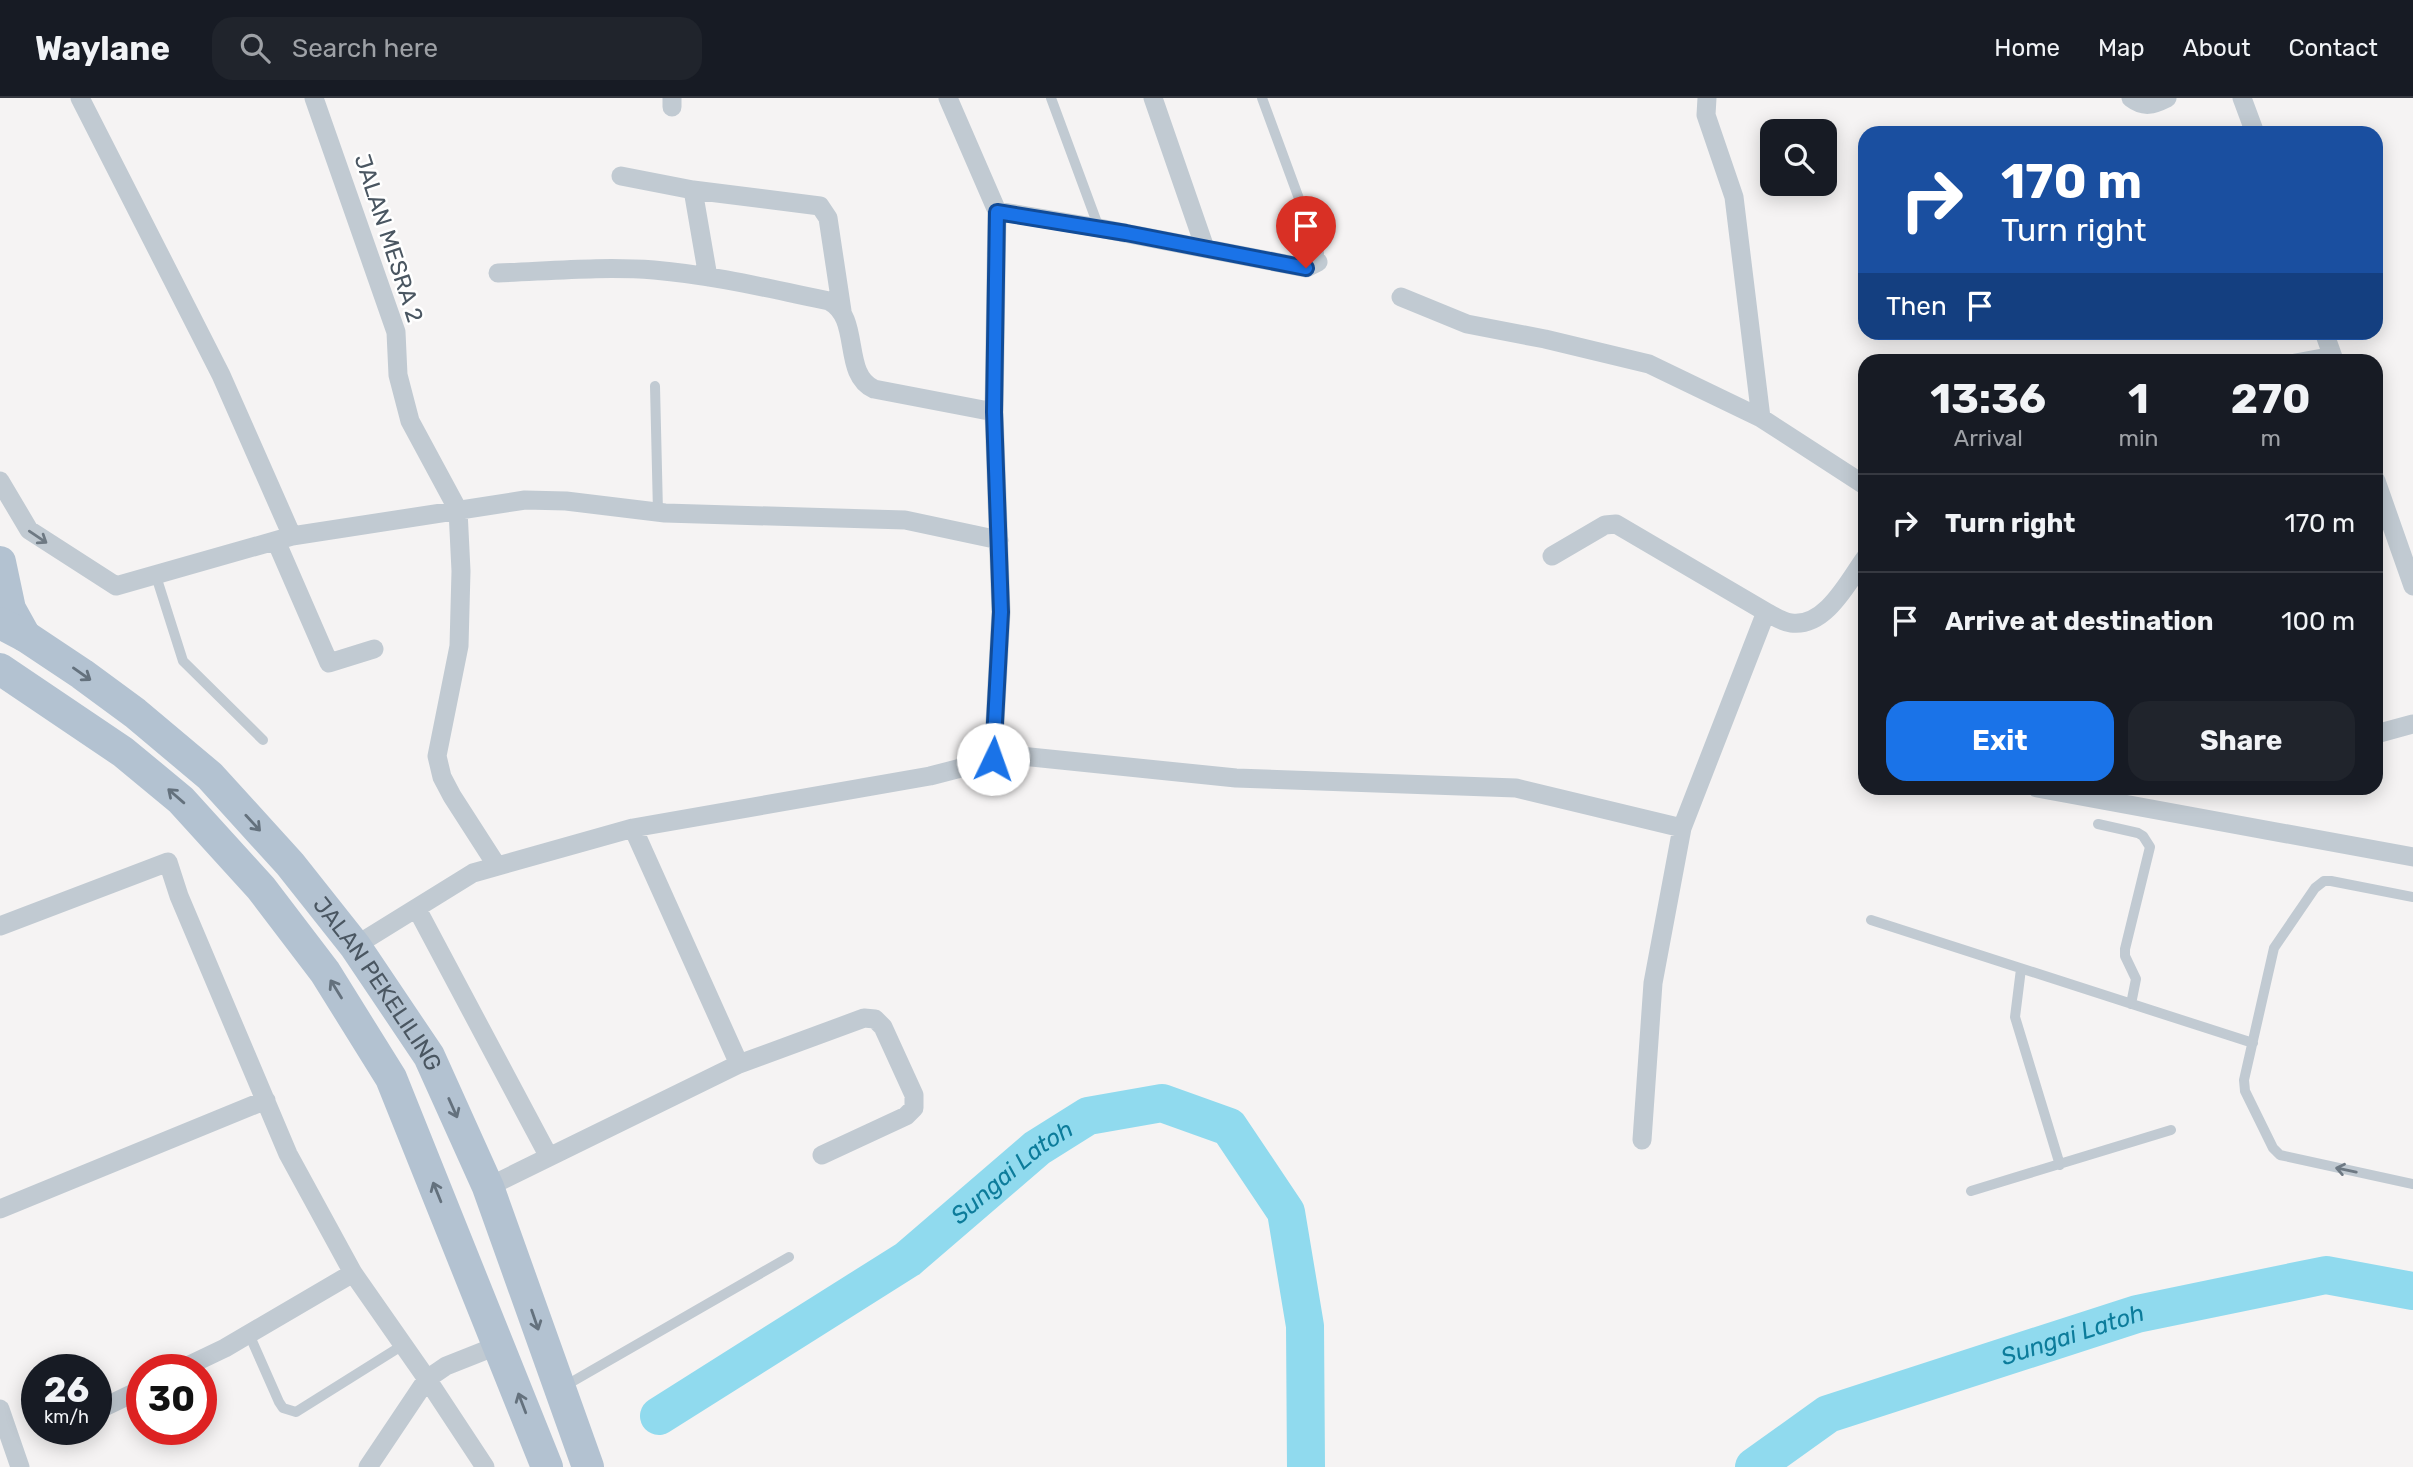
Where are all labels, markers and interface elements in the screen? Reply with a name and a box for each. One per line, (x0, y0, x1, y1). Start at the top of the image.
search box (212, 17, 702, 80)
text: Waylane (35, 29, 170, 68)
icon: search (236, 29, 274, 67)
text: Search here (292, 33, 438, 64)
text: Home (1994, 34, 2060, 62)
text: Map (2098, 34, 2145, 62)
text: About (2183, 34, 2251, 62)
text: Contact (2289, 34, 2378, 62)
map controls (1760, 119, 1837, 196)
button: search (1760, 119, 1837, 196)
street label: JALAN MESRA 2 (349, 150, 429, 326)
text: 170 m (2001, 152, 2142, 210)
icon: right (1886, 154, 1977, 245)
pin (1276, 196, 1336, 268)
icon: arrive (1287, 207, 1325, 245)
text: Turn right (2001, 211, 2146, 249)
icon: arrive (1961, 287, 1999, 325)
text: Then (1886, 291, 1947, 322)
text: 13:36 (1930, 374, 2046, 424)
text: 1 (2128, 374, 2149, 424)
text: 270 (2231, 374, 2311, 424)
text: Arrival (1954, 424, 2023, 452)
text: min (2118, 424, 2158, 452)
text: m (2260, 424, 2281, 452)
icon: right (1886, 504, 1924, 542)
text: Turn right (1945, 508, 2075, 539)
text: 170 m (2285, 508, 2355, 539)
one-way arrow (28, 529, 47, 544)
icon: arrive (1886, 602, 1924, 640)
text: Arrive at destination (1945, 606, 2213, 637)
text: 100 m (2281, 606, 2355, 637)
one-way arrow (72, 667, 91, 681)
button: Exit (1886, 701, 2114, 781)
button: Share (2128, 701, 2355, 781)
position arrow (956, 722, 1030, 796)
one-way arrow (167, 788, 185, 804)
one-way arrow (245, 814, 261, 832)
street label: JALAN PEKELILING (307, 891, 448, 1075)
one-way arrow (329, 980, 343, 1000)
one-way arrow (446, 1097, 460, 1118)
water label: Sungai Latoh (945, 1115, 1078, 1230)
one-way arrow (2335, 1162, 2358, 1176)
one-way arrow (430, 1182, 443, 1204)
water label: Sungai Latoh (1997, 1299, 2148, 1371)
one-way arrow (530, 1309, 542, 1331)
speed limit sign: 30 (126, 1354, 217, 1445)
text: 26 (44, 1369, 89, 1411)
one-way arrow (514, 1393, 527, 1415)
text: km/h (44, 1406, 89, 1428)

